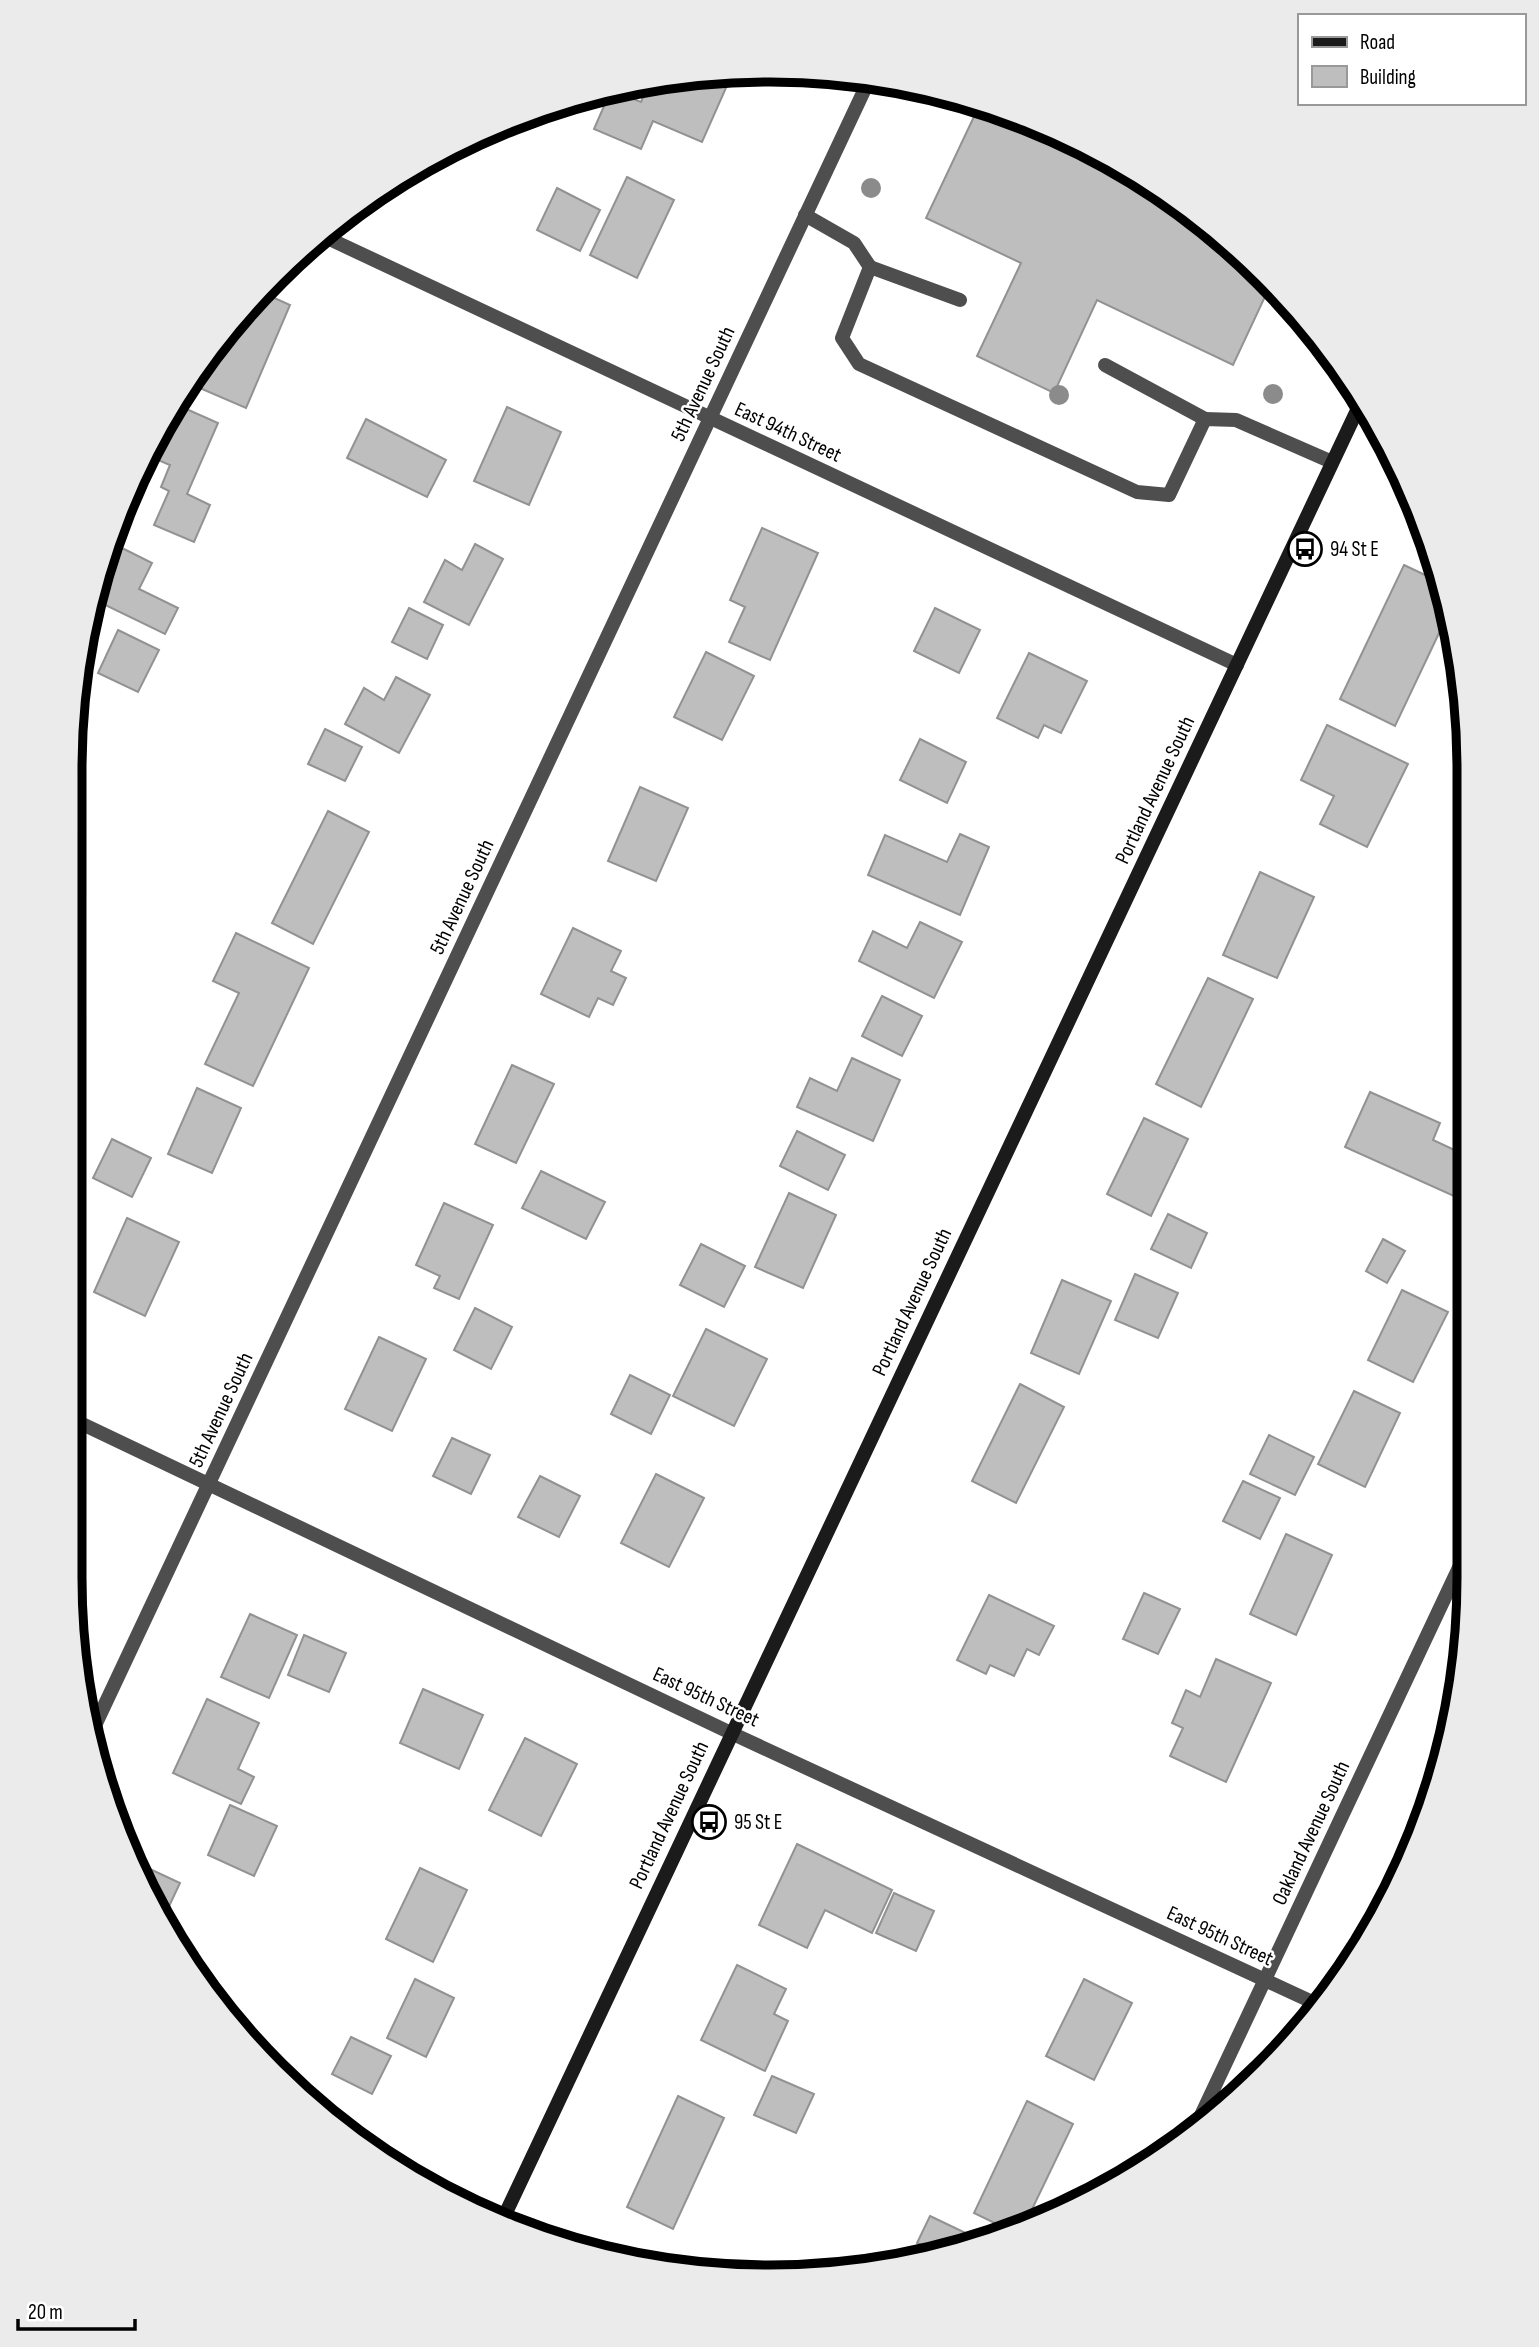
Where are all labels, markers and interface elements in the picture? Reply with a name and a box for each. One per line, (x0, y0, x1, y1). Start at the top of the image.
legend (1298, 14, 1525, 105)
text: Road (1360, 30, 1395, 55)
text: Building (1360, 65, 1416, 90)
street label: 5th Avenue South (666, 323, 740, 445)
street label: East 94th Street (731, 396, 845, 468)
bus stop icon: 94 St E (1286, 530, 1324, 568)
place label: 94 St E (1330, 537, 1379, 562)
street label: Portland Avenue South (1110, 712, 1200, 868)
street label: 5th Avenue South (425, 836, 499, 958)
street label: Portland Avenue South (867, 1224, 957, 1380)
street label: 5th Avenue South (184, 1349, 258, 1471)
street label: East 95th Street (649, 1661, 763, 1733)
street label: Portland Avenue South (624, 1737, 714, 1893)
street label: Oakland Avenue South (1267, 1757, 1355, 1909)
bus stop icon: 95 St E (690, 1803, 728, 1841)
place label: 95 St E (734, 1810, 782, 1835)
street label: East 95th Street (1163, 1900, 1277, 1972)
scale bar (18, 2288, 135, 2332)
text: 20 m (28, 2300, 63, 2325)

